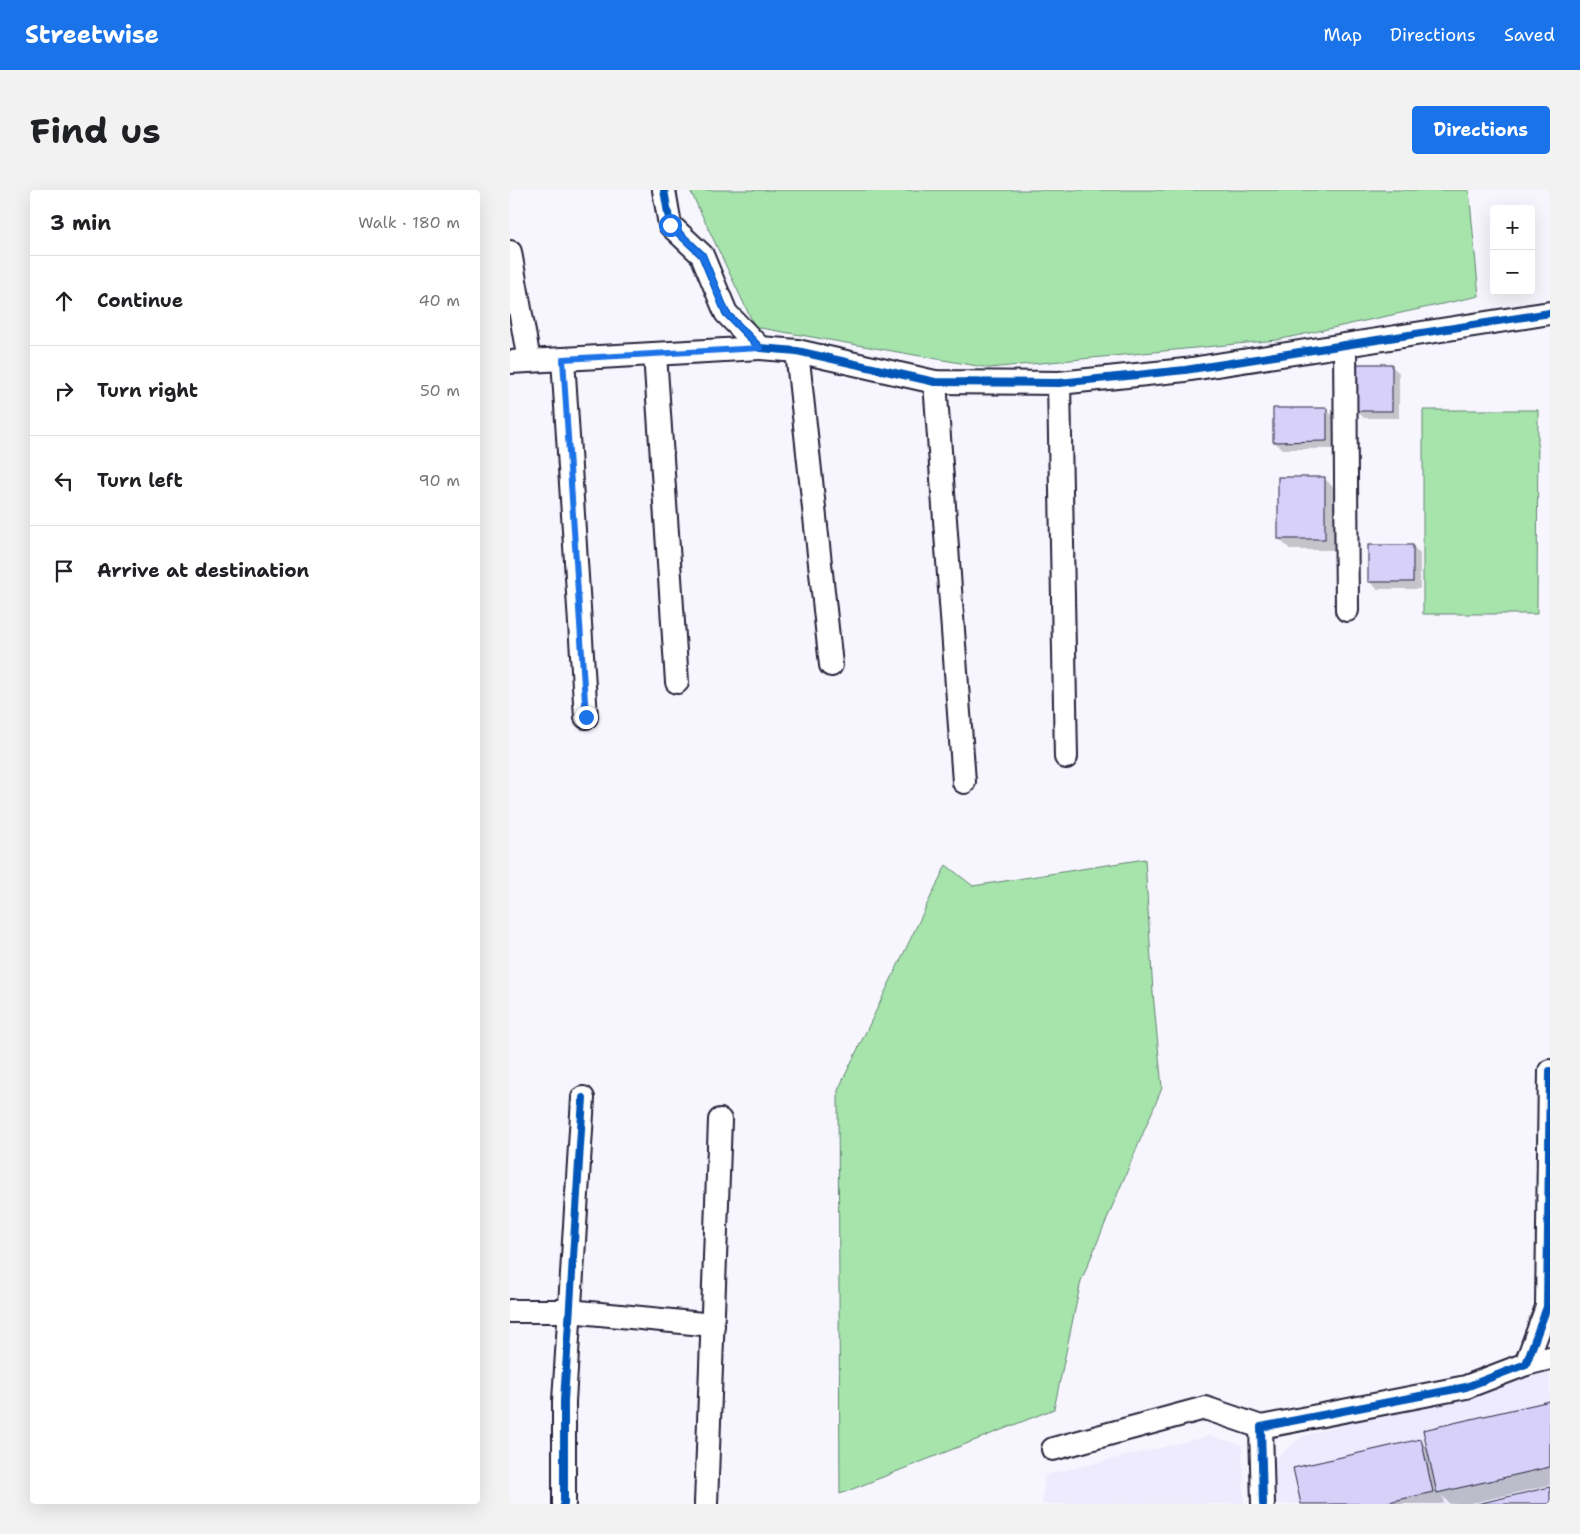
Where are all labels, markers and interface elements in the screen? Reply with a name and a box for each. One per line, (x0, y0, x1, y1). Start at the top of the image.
text: Streetwise (25, 19, 159, 51)
text: Map (1324, 23, 1362, 47)
text: Directions (1390, 23, 1476, 47)
text: Saved (1504, 23, 1555, 47)
button: Directions (1412, 106, 1550, 154)
text: Find us (30, 107, 161, 154)
map controls (1490, 205, 1535, 295)
button: + (1490, 205, 1535, 250)
text: 3 min (50, 209, 111, 237)
text: Walk · 180 m (358, 212, 460, 233)
route start (659, 214, 682, 237)
button: − (1490, 250, 1535, 295)
icon: ahead (50, 287, 78, 315)
text: Continue (97, 288, 183, 313)
text: 40 m (418, 290, 460, 311)
icon: right (50, 377, 78, 405)
text: Turn right (97, 378, 198, 403)
text: 50 m (420, 380, 460, 401)
icon: left (50, 467, 78, 495)
text: Turn left (97, 468, 183, 493)
text: 90 m (419, 470, 460, 491)
icon: arrive (50, 557, 78, 585)
text: Arrive at destination (97, 558, 309, 583)
route end (575, 706, 598, 729)

